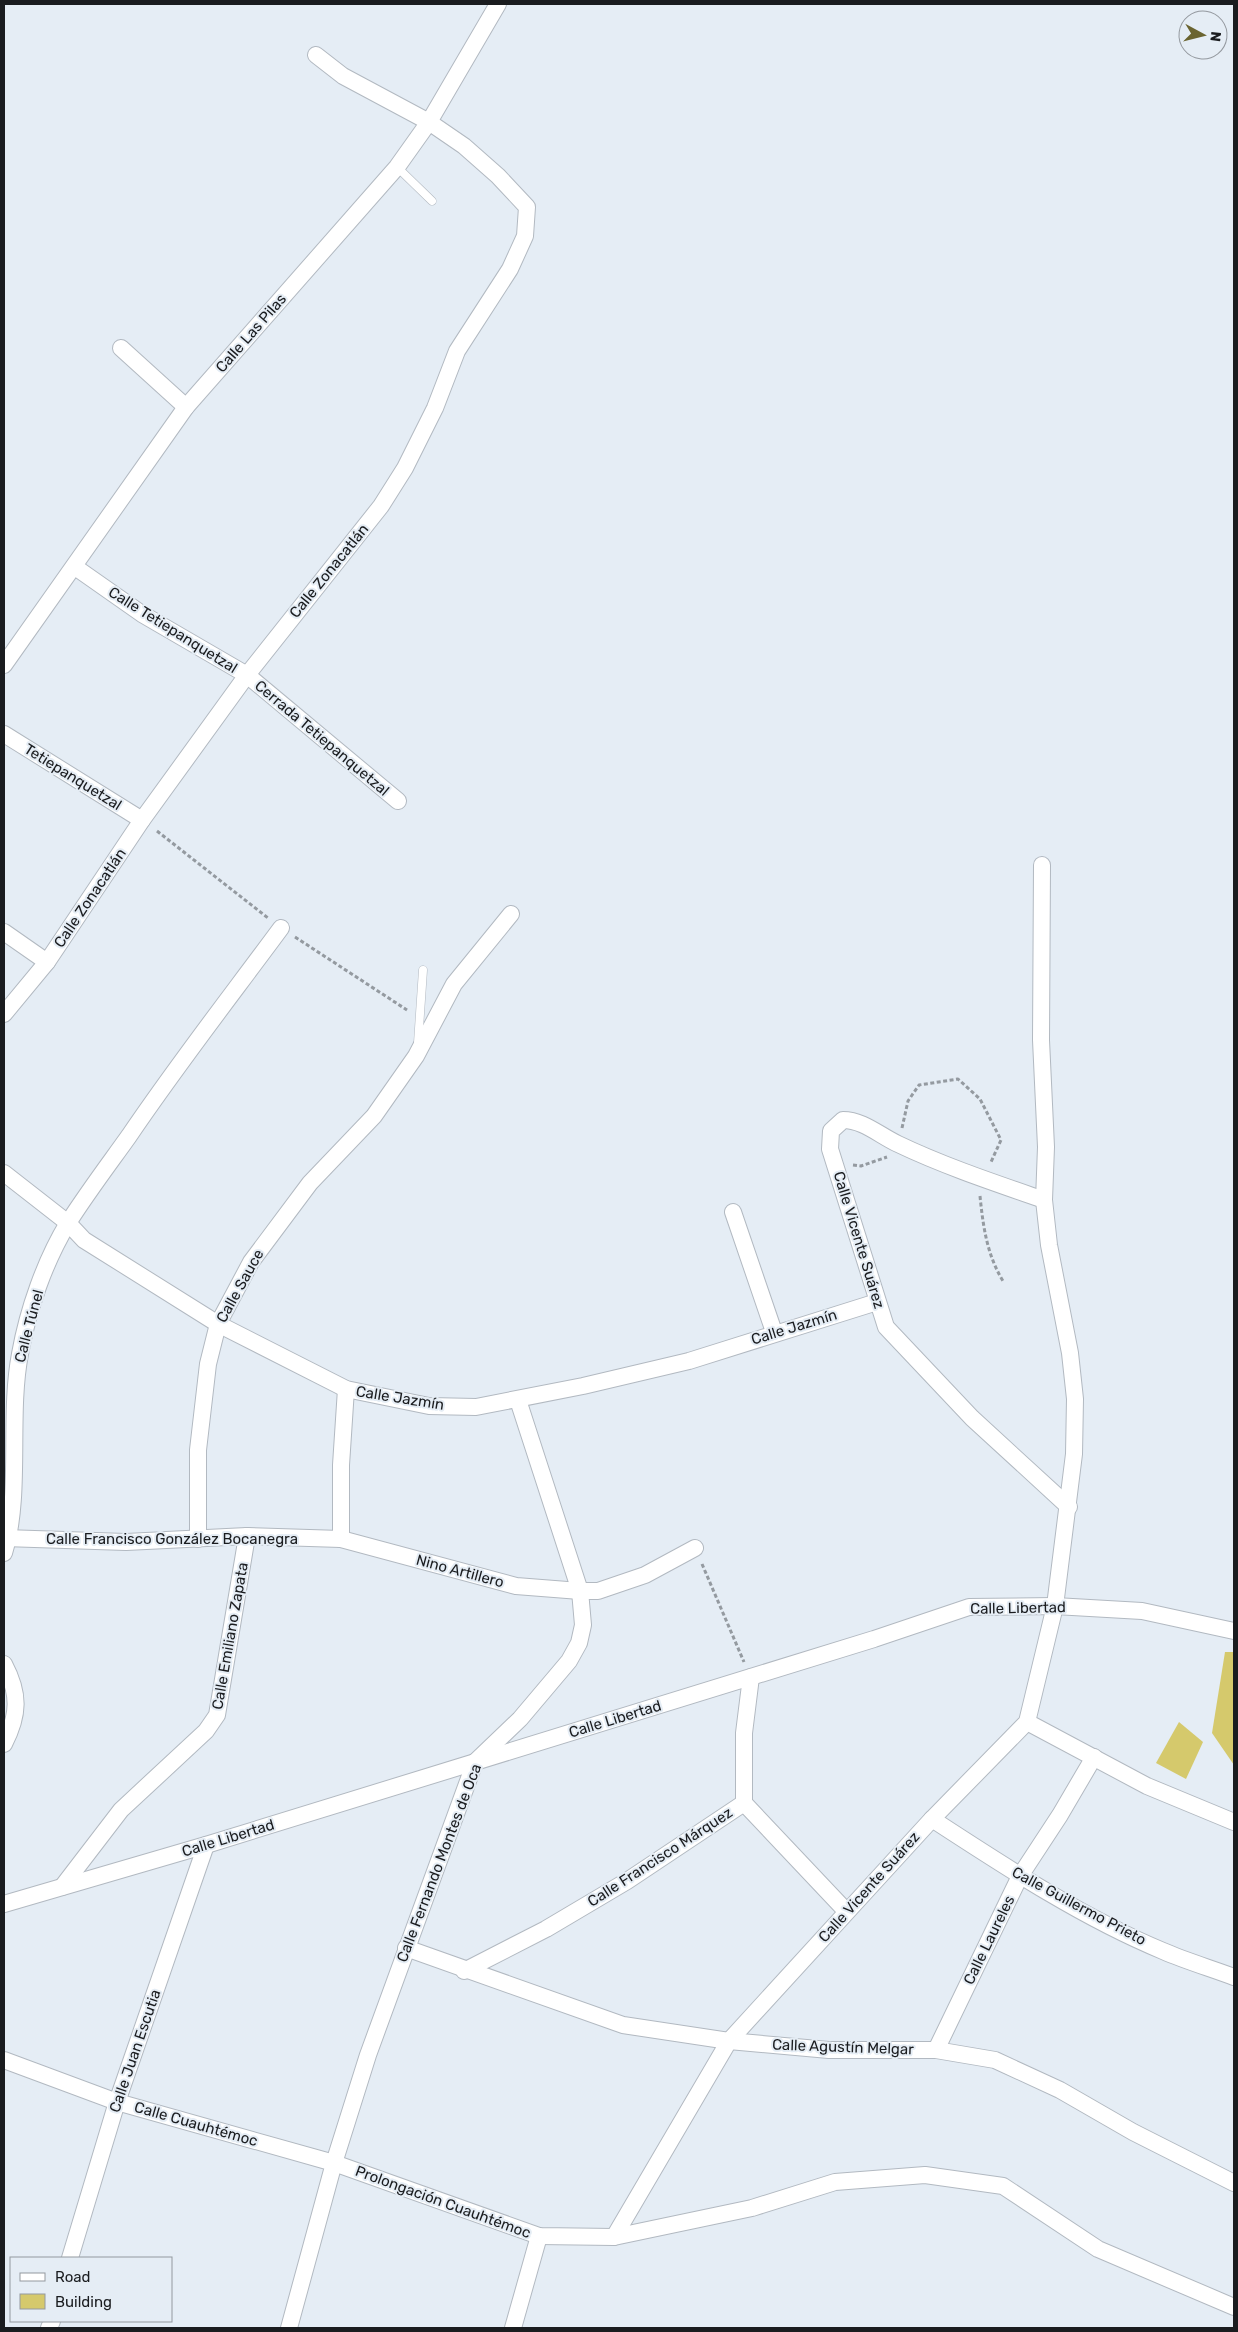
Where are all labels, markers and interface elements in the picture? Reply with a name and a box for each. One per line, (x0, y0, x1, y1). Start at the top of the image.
north arrow (1178, 10, 1228, 60)
text: N (1206, 30, 1224, 43)
street label: Calle Las Pilas (212, 290, 290, 376)
street label: Calle Zonacatlán (286, 520, 372, 622)
street label: Calle Tetiepanquetzal (105, 583, 241, 677)
street label: Cerrada Tetiepanquetzal (251, 676, 393, 800)
street label: Tetiepanquetzal (21, 740, 125, 814)
street label: Calle Zonacatlán (50, 845, 130, 951)
street label: Calle Vicente Suárez (830, 1169, 889, 1311)
street label: Calle Sauce (213, 1246, 267, 1326)
street label: Calle Túnel (11, 1287, 47, 1365)
street label: Calle Jazmín (749, 1305, 839, 1349)
street label: Calle Jazmín (355, 1382, 445, 1414)
street label: Calle Francisco González Bocanegra (46, 1530, 298, 1548)
street label: Nino Artillero (414, 1551, 506, 1591)
street label: Calle Emiliano Zapata (208, 1561, 252, 1711)
street label: Calle Libertad (970, 1598, 1066, 1618)
street label: Calle Libertad (567, 1696, 663, 1742)
street label: Calle Fernando Montes de Oca (393, 1761, 485, 1965)
street label: Calle Francisco Márquez (584, 1803, 736, 1911)
street label: Calle Libertad (180, 1815, 276, 1861)
street label: Calle Vicente Suárez (815, 1828, 924, 1946)
street label: Calle Guillermo Prieto (1009, 1863, 1149, 1949)
street label: Calle Laureles (960, 1892, 1019, 1988)
street label: Calle Juan Escutia (105, 1987, 165, 2115)
street label: Calle Agustín Melgar (772, 2036, 915, 2058)
street label: Calle Cuauhtémoc (132, 2098, 260, 2150)
street label: Prolongación Cuauhtémoc (353, 2162, 533, 2242)
legend (10, 2257, 172, 2322)
text: Road (55, 2268, 91, 2286)
text: Building (55, 2293, 112, 2311)

